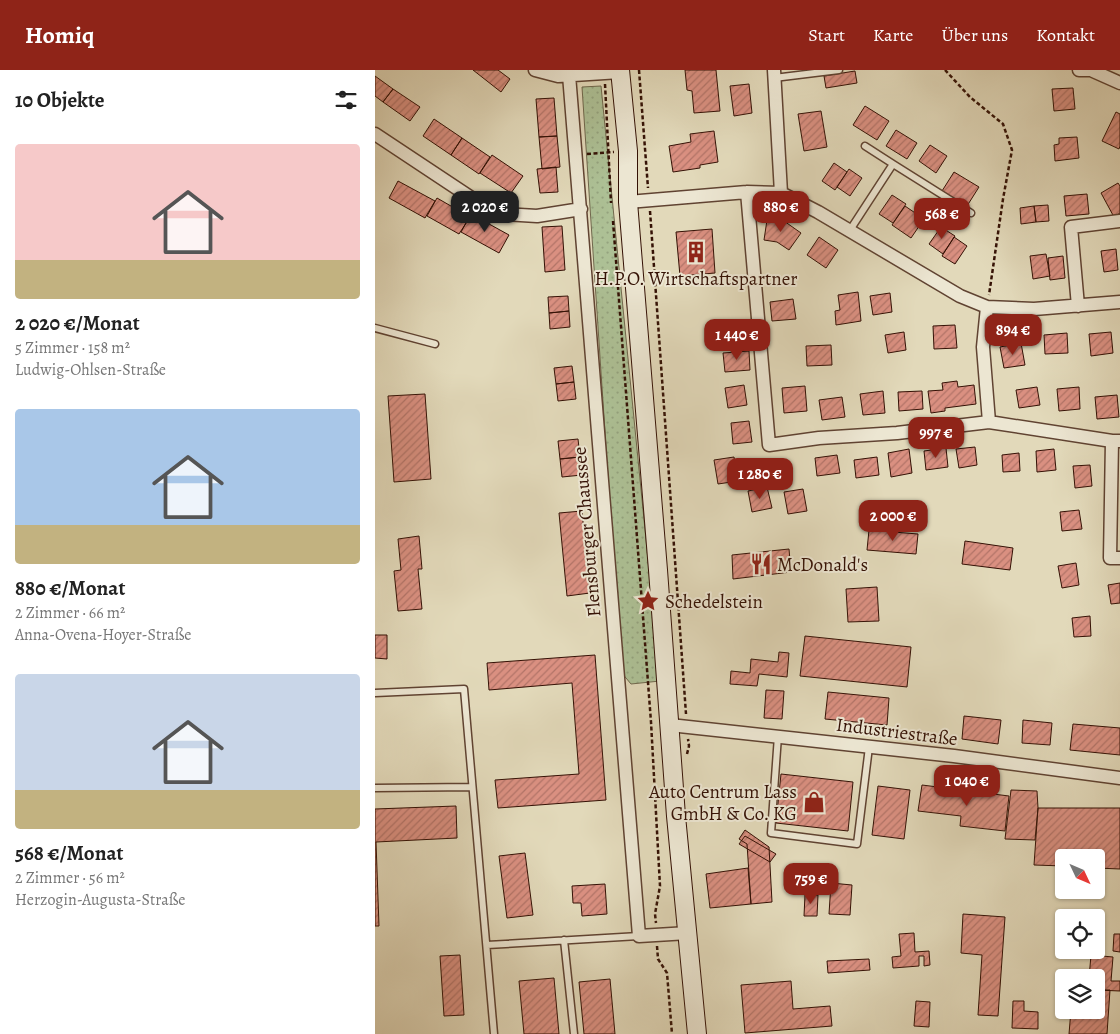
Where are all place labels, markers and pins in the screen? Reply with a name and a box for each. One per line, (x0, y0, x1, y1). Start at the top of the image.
pin: 2 020 € (439, 190, 531, 233)
pin: 880 € (746, 190, 816, 233)
pin: 568 € (907, 198, 977, 240)
building icon: H.P.O. Wirtschaftspartner (683, 239, 709, 265)
place label: H.P.O. Wirtschaftspartner (595, 266, 797, 292)
pin: 894 € (978, 314, 1048, 356)
pin: 1 440 € (691, 318, 783, 361)
pin: 997 € (901, 416, 971, 459)
pin: 1 280 € (714, 458, 806, 500)
pin: 2 000 € (847, 500, 939, 542)
restaurant icon: McDonald's (748, 551, 774, 577)
place label: McDonald's (777, 552, 868, 578)
place icon: Schedelstein (635, 588, 661, 614)
place label: Schedelstein (665, 589, 763, 615)
pin: 1 040 € (921, 764, 1013, 807)
place label: Auto Centrum Lass GmbH & Co. KG (648, 779, 797, 827)
shop icon: Auto Centrum Lass GmbH & Co. KG (801, 789, 827, 815)
pin: 759 € (776, 862, 846, 905)

